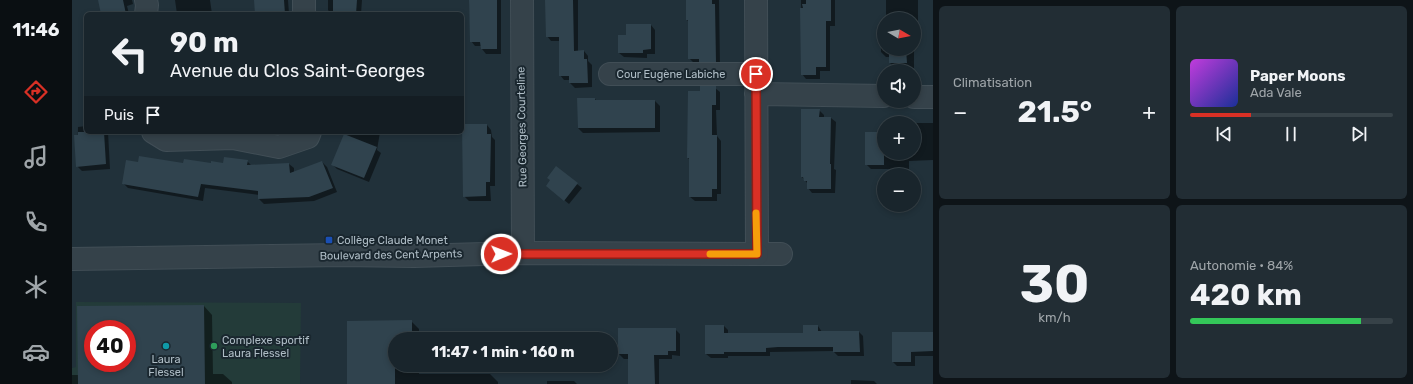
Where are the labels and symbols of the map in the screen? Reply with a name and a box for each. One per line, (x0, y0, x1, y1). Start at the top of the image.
north arrow (877, 12, 921, 56)
pin (739, 57, 773, 91)
street label: Rue Georges Courteline (514, 66, 530, 188)
street label: Cour Eugène Labiche (617, 68, 725, 81)
position arrow (480, 233, 522, 275)
place label: Collège Claude Monet (337, 234, 448, 247)
marker: Collège Claude Monet (324, 235, 334, 245)
street label: Boulevard des Cent Arpents (320, 247, 463, 263)
speed limit sign: 40 (84, 320, 136, 372)
place label: Complexe sportif Laura Flessel (222, 334, 310, 360)
marker: Laura Flessel (161, 341, 171, 351)
marker: Complexe sportif Laura Flessel (209, 341, 219, 351)
place label: Laura Flessel (148, 353, 184, 379)

